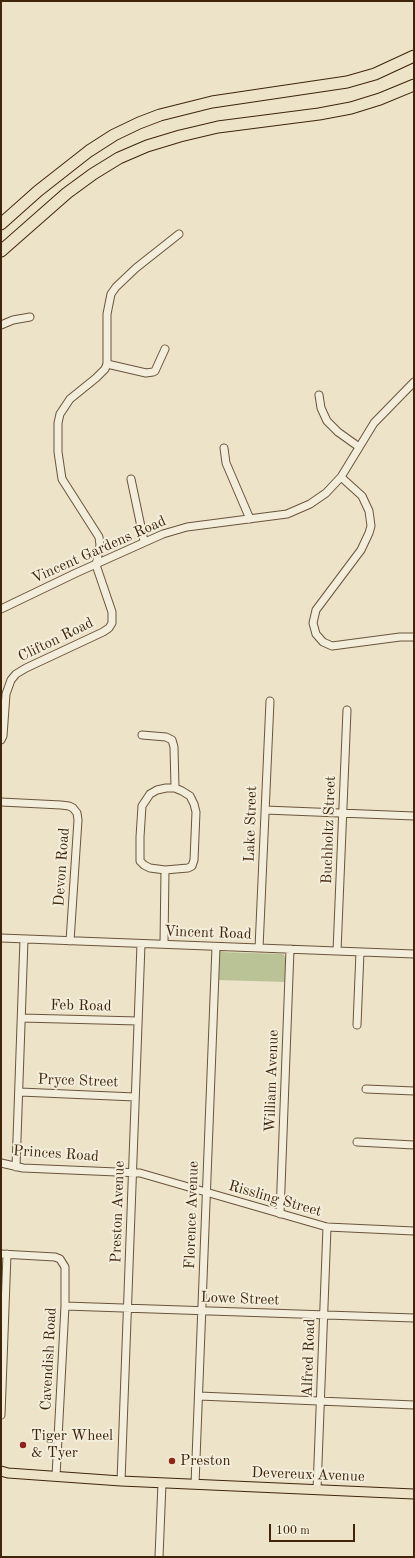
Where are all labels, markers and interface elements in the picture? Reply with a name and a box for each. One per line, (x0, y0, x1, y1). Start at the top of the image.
street label: Vincent Gardens Road (29, 512, 169, 588)
street label: Clifton Road (15, 614, 97, 666)
street label: Buchholtz Street (318, 775, 340, 885)
street label: Lake Street (241, 786, 261, 862)
street label: Devon Road (50, 827, 74, 907)
street label: Vincent Road (164, 922, 252, 944)
street label: Feb Road (50, 996, 112, 1016)
street label: William Avenue (261, 1029, 283, 1133)
street label: Pryce Street (37, 1071, 119, 1091)
street label: Princes Road (12, 1142, 100, 1166)
street label: Preston Avenue (107, 1161, 129, 1263)
street label: Florence Avenue (181, 1161, 203, 1269)
street label: Rissling Street (226, 1177, 324, 1221)
street label: Lowe Street (200, 1289, 280, 1309)
street label: Cavendish Road (37, 1307, 61, 1411)
street label: Alfred Road (299, 1318, 319, 1398)
place label: Tiger Wheel & Tyer (31, 1427, 113, 1462)
marker: Tiger Wheel & Tyer (18, 1440, 28, 1450)
place label: Preston (180, 1452, 231, 1470)
marker: Preston (167, 1456, 177, 1466)
street label: Devereux Avenue (251, 1464, 365, 1486)
scale bar (271, 1516, 357, 1542)
text: 100 m (276, 1525, 310, 1537)

